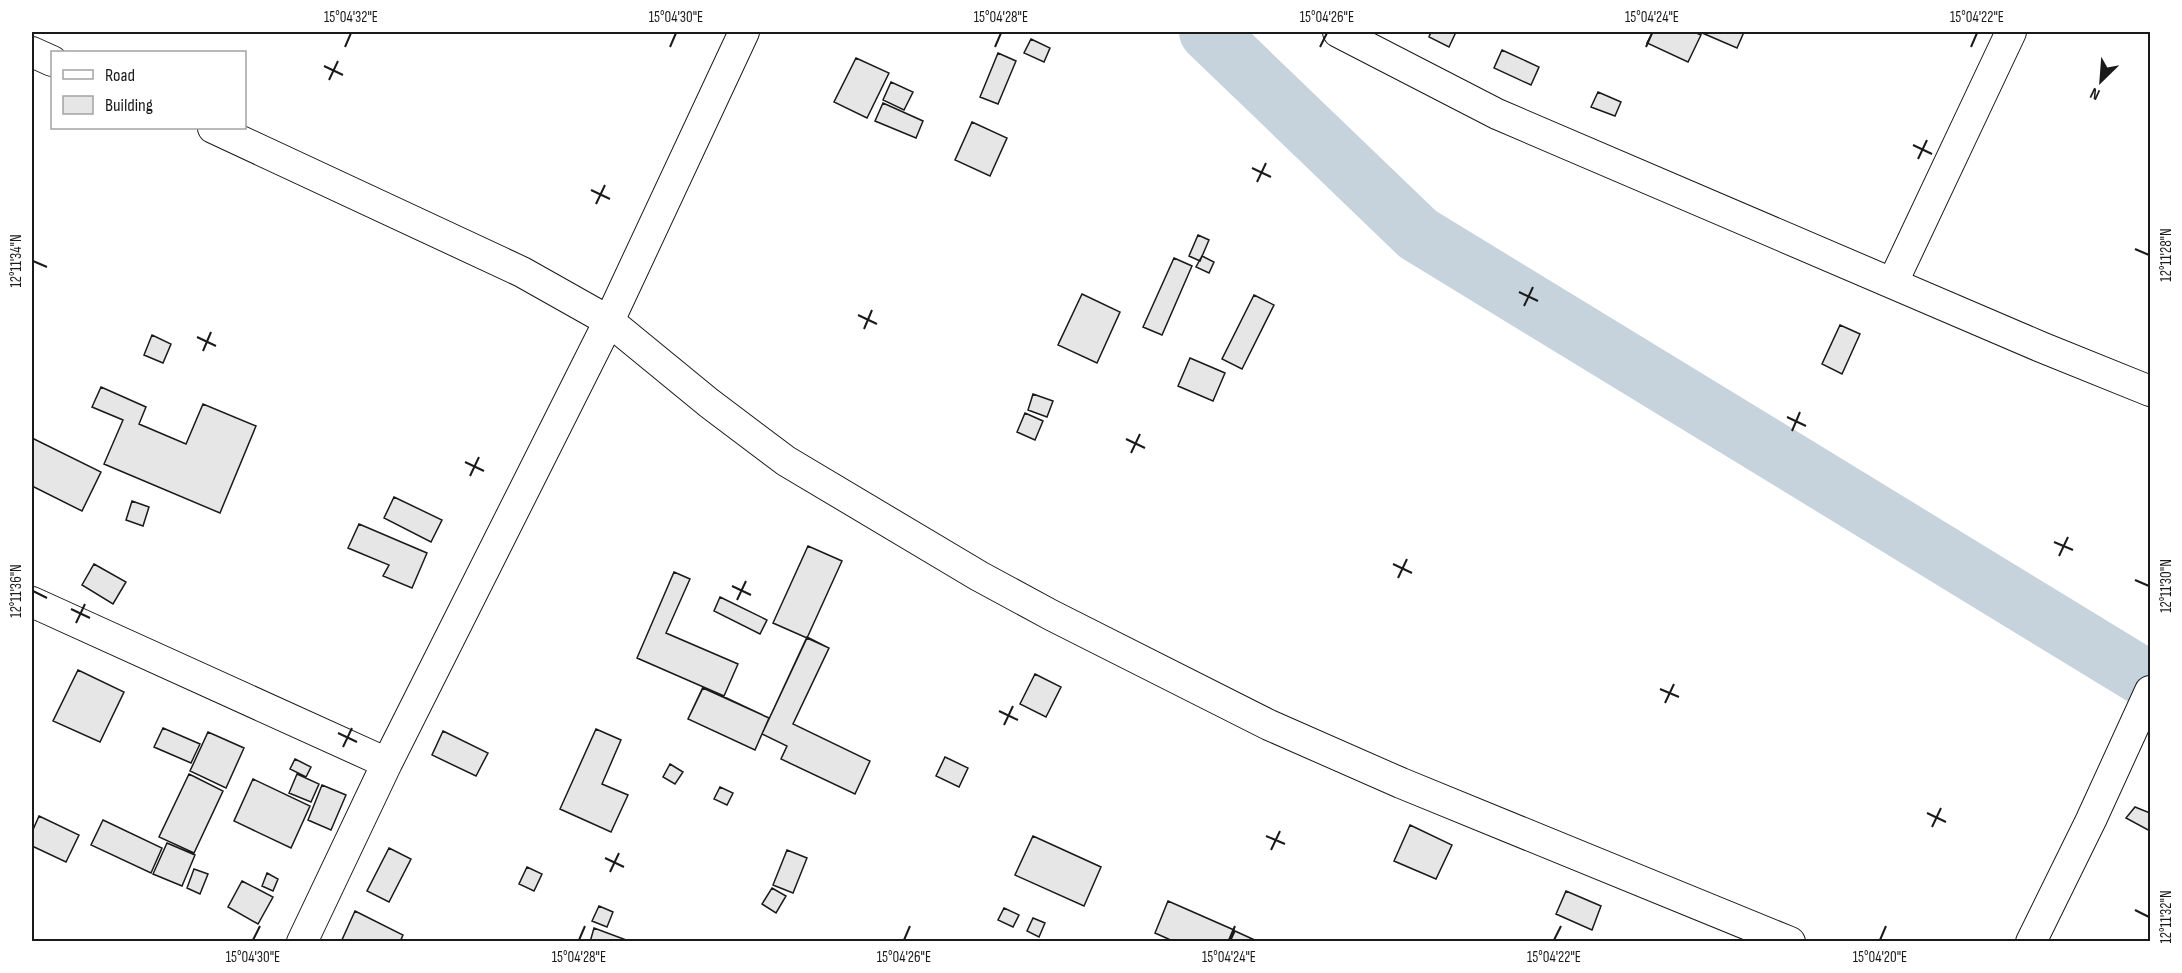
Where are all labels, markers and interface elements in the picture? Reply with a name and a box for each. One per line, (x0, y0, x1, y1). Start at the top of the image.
text: 15°04'32"E (324, 8, 378, 27)
text: 15°04'30"E (649, 8, 703, 27)
text: 15°04'28"E (974, 8, 1028, 27)
text: 15°04'26"E (1300, 8, 1354, 27)
text: 15°04'24"E (1625, 8, 1679, 27)
text: 15°04'22"E (1950, 8, 2004, 27)
legend (51, 51, 246, 129)
north arrow (2071, 51, 2131, 111)
text: Road (105, 65, 135, 86)
text: N (2087, 83, 2103, 104)
text: Building (105, 95, 153, 116)
text: 12°11'28"N (2157, 228, 2176, 282)
text: 12°11'34"N (7, 234, 26, 288)
text: 12°11'30"N (2157, 559, 2176, 613)
text: 12°11'36"N (7, 564, 26, 618)
text: 12°11'32"N (2157, 890, 2176, 944)
text: 15°04'30"E (226, 948, 280, 967)
text: 15°04'28"E (552, 948, 606, 967)
text: 15°04'26"E (877, 948, 931, 967)
text: 15°04'24"E (1202, 948, 1256, 967)
text: 15°04'22"E (1527, 948, 1581, 967)
text: 15°04'20"E (1853, 948, 1907, 967)

